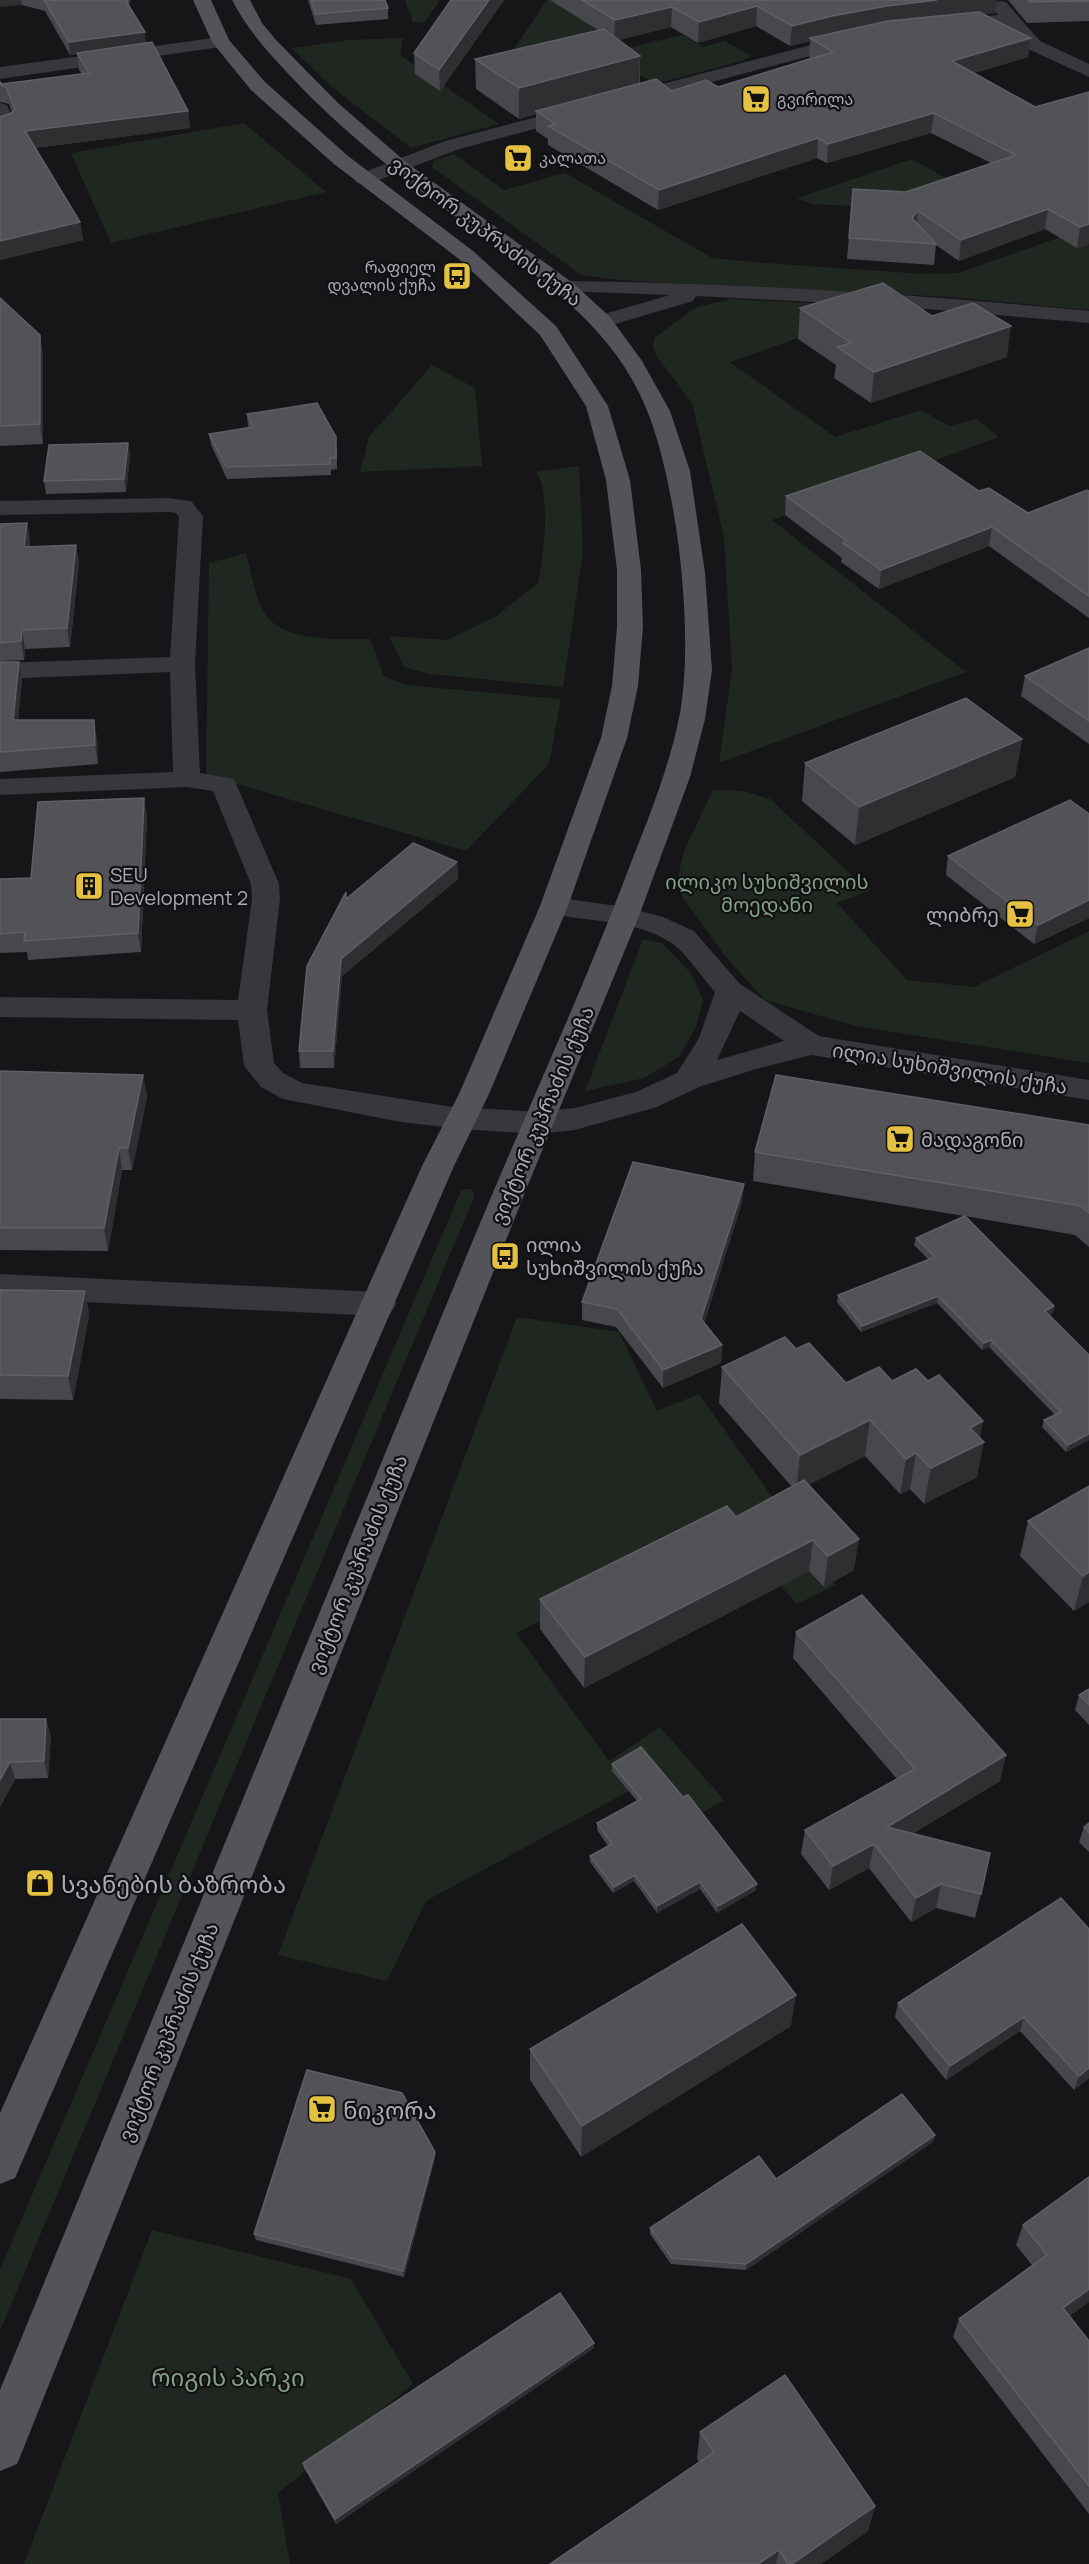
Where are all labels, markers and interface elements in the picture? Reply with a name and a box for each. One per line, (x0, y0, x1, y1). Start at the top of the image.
supermarket icon: გვირილა (740, 83, 772, 115)
place label: გვირილა (777, 88, 853, 110)
supermarket icon: კალათა (502, 142, 534, 174)
place label: კალათა (539, 147, 606, 169)
street label: ვიქტორ კუპრაძის ქუჩა (384, 150, 588, 312)
place label: რაფიელ დვალის ქუჩა (327, 256, 436, 296)
bus stop icon: რაფიელ დვალის ქუჩა (441, 260, 473, 292)
place label: SEU Development 2 (110, 861, 248, 911)
park label: ილიკო სუხიშვილის მოედანი (665, 868, 869, 918)
building icon: SEU Development 2 (73, 870, 105, 902)
supermarket icon: ლიბრე (1004, 898, 1036, 930)
place label: ლიბრე (926, 901, 999, 928)
street label: ვიქტორ კუპრაძის ქუჩა (484, 1002, 600, 1228)
street label: ილია სუხიშვილის ქუჩა (831, 1036, 1069, 1100)
supermarket icon: მადაგონი (884, 1123, 916, 1155)
place label: მადაგონი (921, 1126, 1023, 1153)
place label: ილია სუხიშვილის ქუჩა (526, 1231, 704, 1281)
bus stop icon: ილია სუხიშვილის ქუჩა (489, 1240, 521, 1272)
street label: ვიქტორ კუპრაძის ქუჩა (301, 1450, 413, 1678)
shop icon: სვანების ბაზრობა (24, 1867, 56, 1899)
place label: სვანების ბაზრობა (61, 1867, 286, 1900)
street label: ვიქტორ კუპრაძის ქუჩა (112, 1918, 224, 2146)
supermarket icon: ნიკორა (306, 2093, 338, 2125)
place label: ნიკორა (343, 2093, 437, 2126)
park label: რიგის პარკი (151, 2360, 305, 2393)

